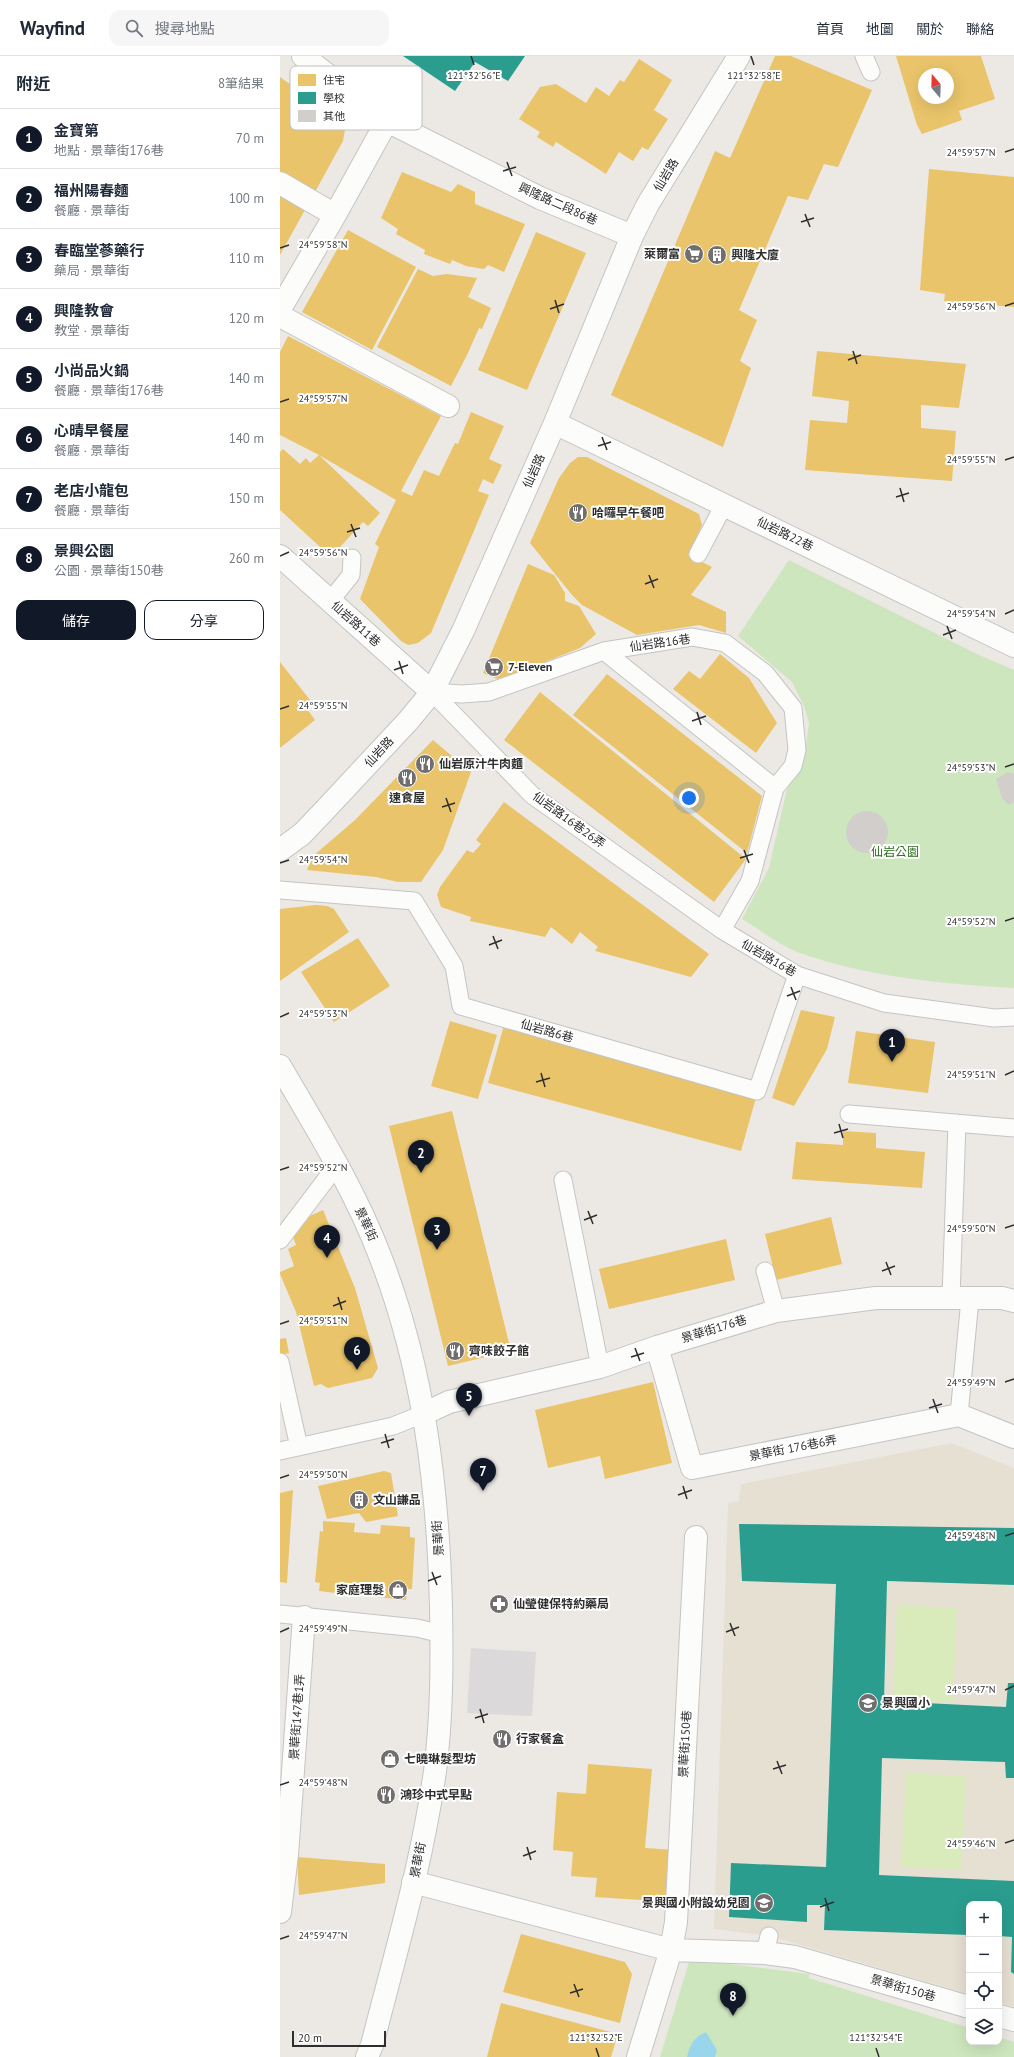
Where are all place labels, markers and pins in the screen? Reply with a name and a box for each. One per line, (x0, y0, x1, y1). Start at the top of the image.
supermarket icon: 萊爾富 (683, 243, 705, 265)
building icon: 興隆大廈 (706, 244, 728, 266)
place label: 萊爾富 (644, 246, 680, 261)
place label: 興隆大廈 (731, 247, 779, 262)
restaurant icon: 哈囉早午餐吧 (567, 502, 589, 524)
place label: 哈囉早午餐吧 (592, 505, 664, 520)
supermarket icon: 7-Eleven (483, 656, 505, 678)
place label: 7-Eleven (508, 659, 552, 674)
restaurant icon: 仙岩原汁牛肉麵 (414, 753, 436, 775)
place label: 仙岩原汁牛肉麵 (439, 756, 523, 771)
restaurant icon: 速食屋 (396, 767, 418, 789)
place label: 速食屋 (389, 790, 425, 805)
pin: 1 (879, 1029, 905, 1062)
pin: 2 (408, 1140, 434, 1173)
pin: 3 (424, 1217, 450, 1250)
pin: 4 (314, 1225, 340, 1258)
pin: 6 (344, 1337, 370, 1370)
restaurant icon: 齊味餃子館 (444, 1340, 466, 1362)
place label: 齊味餃子館 (469, 1343, 529, 1358)
pin: 5 (456, 1383, 482, 1416)
pin: 7 (470, 1458, 496, 1491)
building icon: 文山謙品 (348, 1489, 370, 1511)
place label: 文山謙品 (373, 1492, 421, 1507)
shop icon: 家庭理髮 (387, 1579, 409, 1601)
place label: 家庭理髮 (336, 1582, 384, 1597)
pharmacy icon: 仙瑩健保特約藥局 (488, 1593, 510, 1615)
place label: 仙瑩健保特約藥局 (513, 1596, 609, 1611)
school or university icon: 景興國小 (857, 1692, 879, 1714)
place label: 景興國小 (882, 1695, 930, 1710)
restaurant icon: 行家餐盒 (491, 1728, 513, 1750)
place label: 行家餐盒 (516, 1731, 564, 1746)
shop icon: 七曉琳髮型坊 (379, 1748, 401, 1770)
place label: 七曉琳髮型坊 (404, 1751, 476, 1766)
restaurant icon: 鴻珍中式早點 (375, 1784, 397, 1806)
place label: 鴻珍中式早點 (400, 1787, 472, 1802)
school or university icon: 景興國小附設幼兒園 (753, 1892, 775, 1914)
place label: 景興國小附設幼兒園 (642, 1895, 750, 1910)
pin: 8 (720, 1983, 746, 2016)

